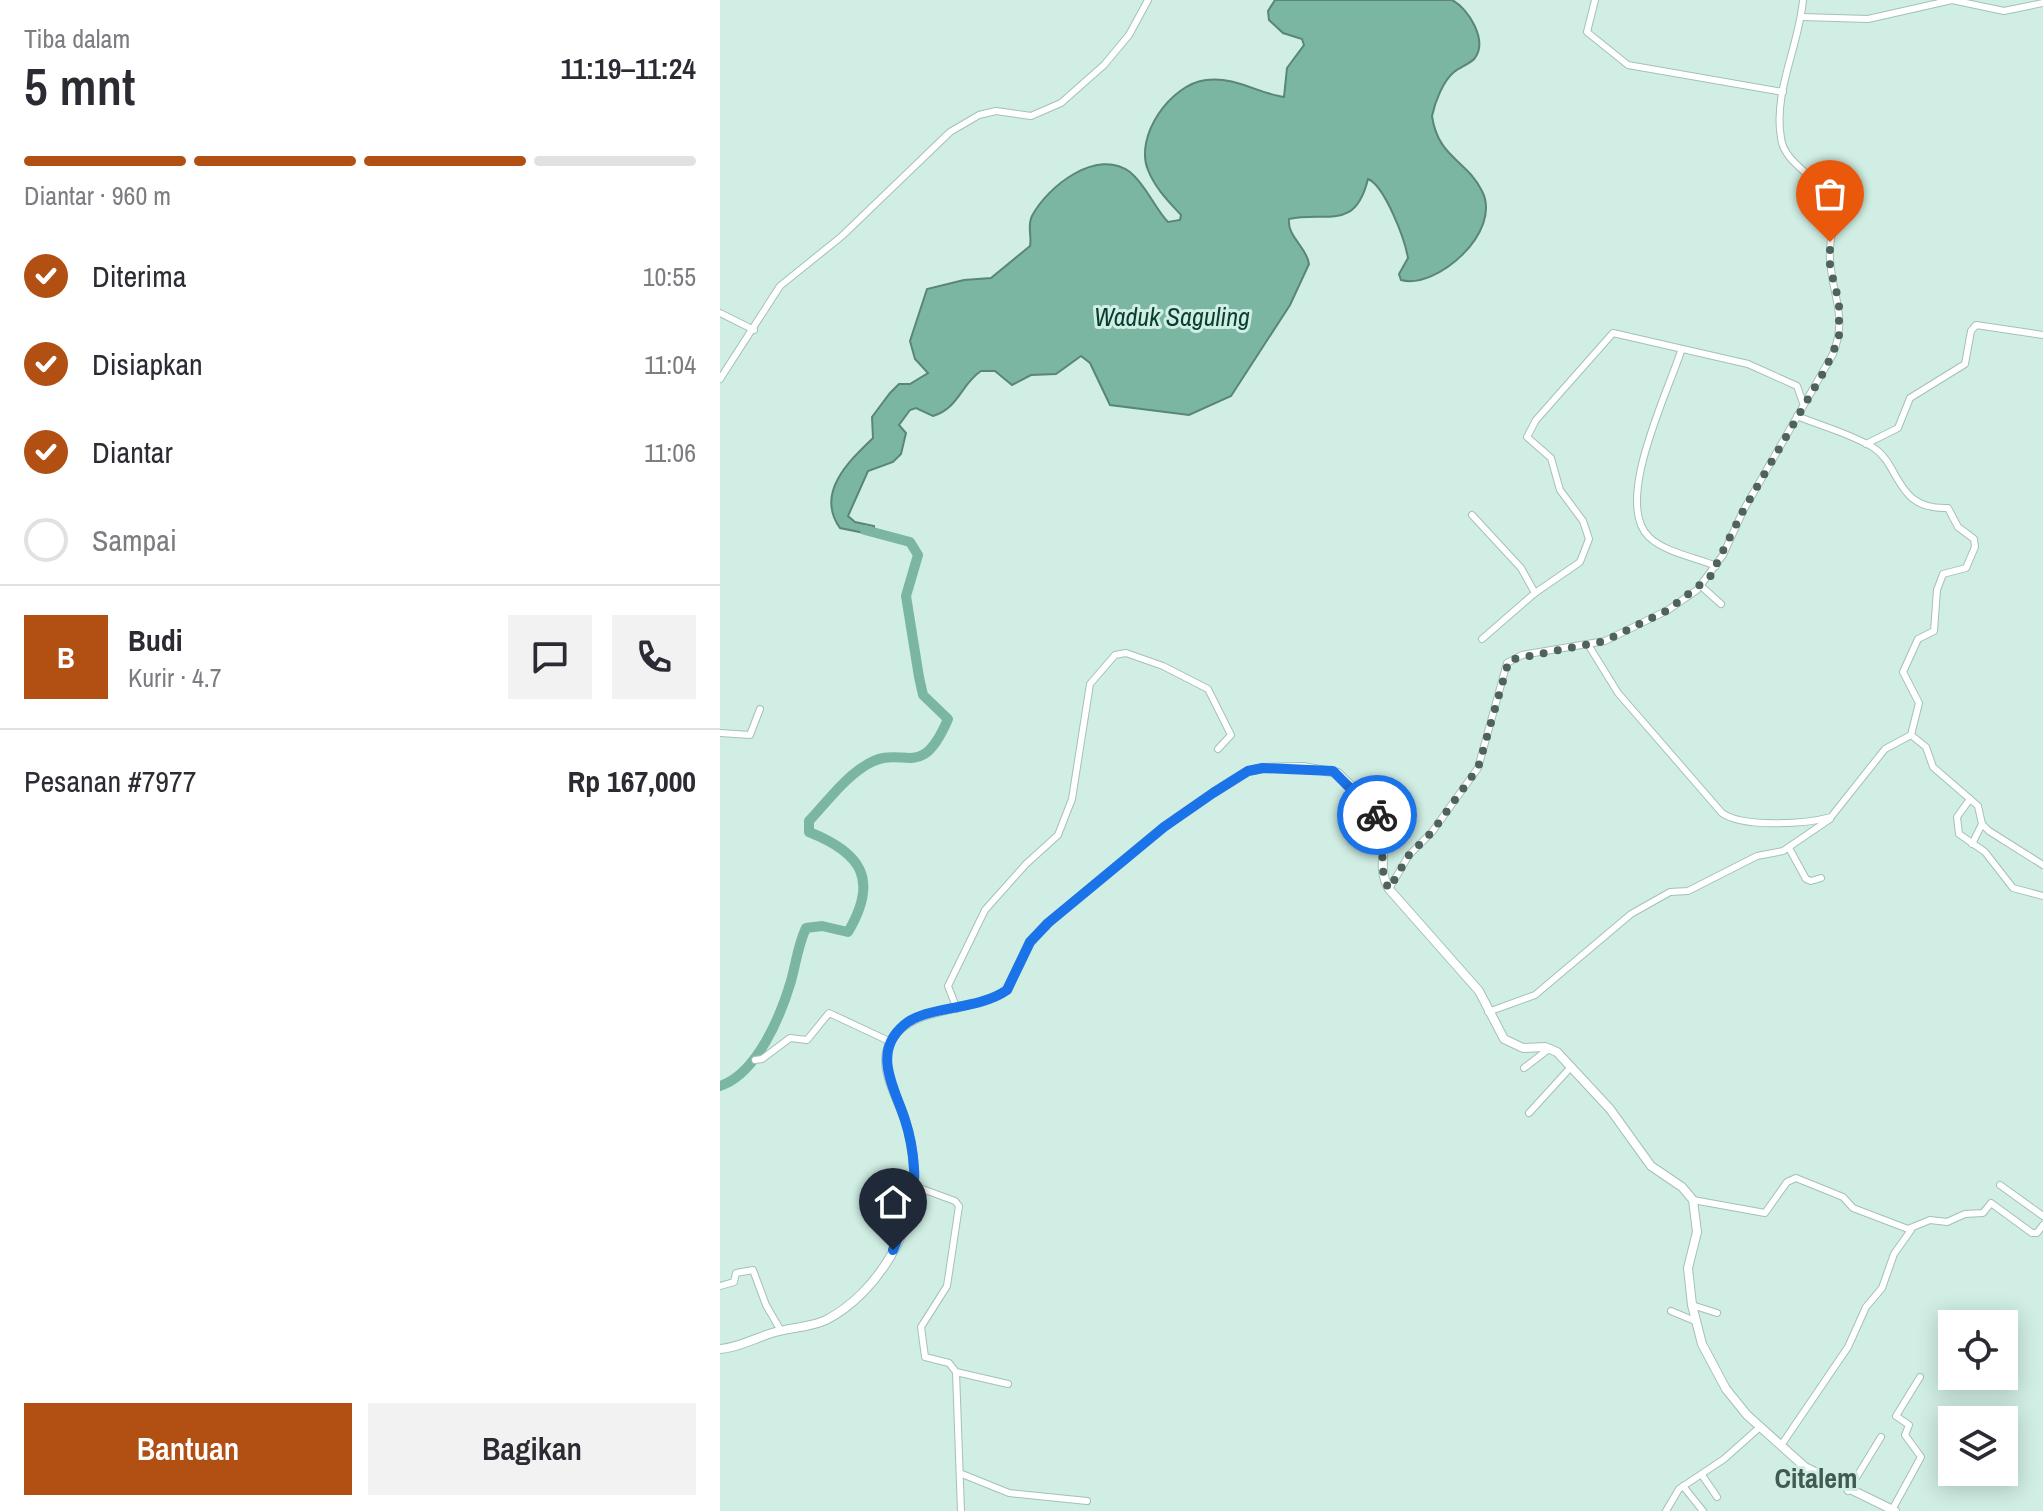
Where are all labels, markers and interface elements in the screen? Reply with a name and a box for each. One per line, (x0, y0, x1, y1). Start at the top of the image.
text: Tiba dalam (24, 21, 130, 56)
text: 11:19–11:24 (560, 48, 696, 88)
text: 5 mnt (24, 51, 135, 121)
pin (1796, 160, 1864, 242)
icon: bag (1808, 172, 1852, 216)
text: Diantar · 960 m (24, 178, 171, 213)
icon: check (24, 254, 68, 298)
text: Diterima (92, 256, 186, 296)
text: 10:55 (643, 259, 696, 294)
water label: Waduk Saguling (1094, 299, 1250, 334)
icon: check (24, 342, 68, 386)
text: Disiapkan (92, 344, 203, 384)
text: 11:04 (644, 347, 696, 382)
icon: check (24, 430, 68, 474)
text: Diantar (92, 432, 173, 472)
text: 11:06 (644, 435, 696, 470)
text: Sampai (92, 520, 177, 560)
button: chat (508, 615, 592, 699)
button: phone (612, 615, 696, 699)
text: Budi (128, 620, 183, 660)
text: B (57, 637, 75, 677)
text: Kurir · 4.7 (128, 660, 222, 695)
text: Pesanan #7977 (24, 761, 196, 801)
text: Rp 167,000 (567, 761, 696, 801)
courier (1337, 775, 1417, 855)
icon: bike (1355, 793, 1399, 837)
pin (859, 1168, 927, 1250)
icon: home (871, 1180, 915, 1224)
map controls (1938, 1310, 2018, 1486)
button: locate (1938, 1310, 2018, 1390)
button: Bantuan (24, 1403, 352, 1495)
button: Bagikan (368, 1403, 696, 1495)
button: layers (1938, 1406, 2018, 1486)
district label: Citalem (1775, 1459, 1857, 1497)

